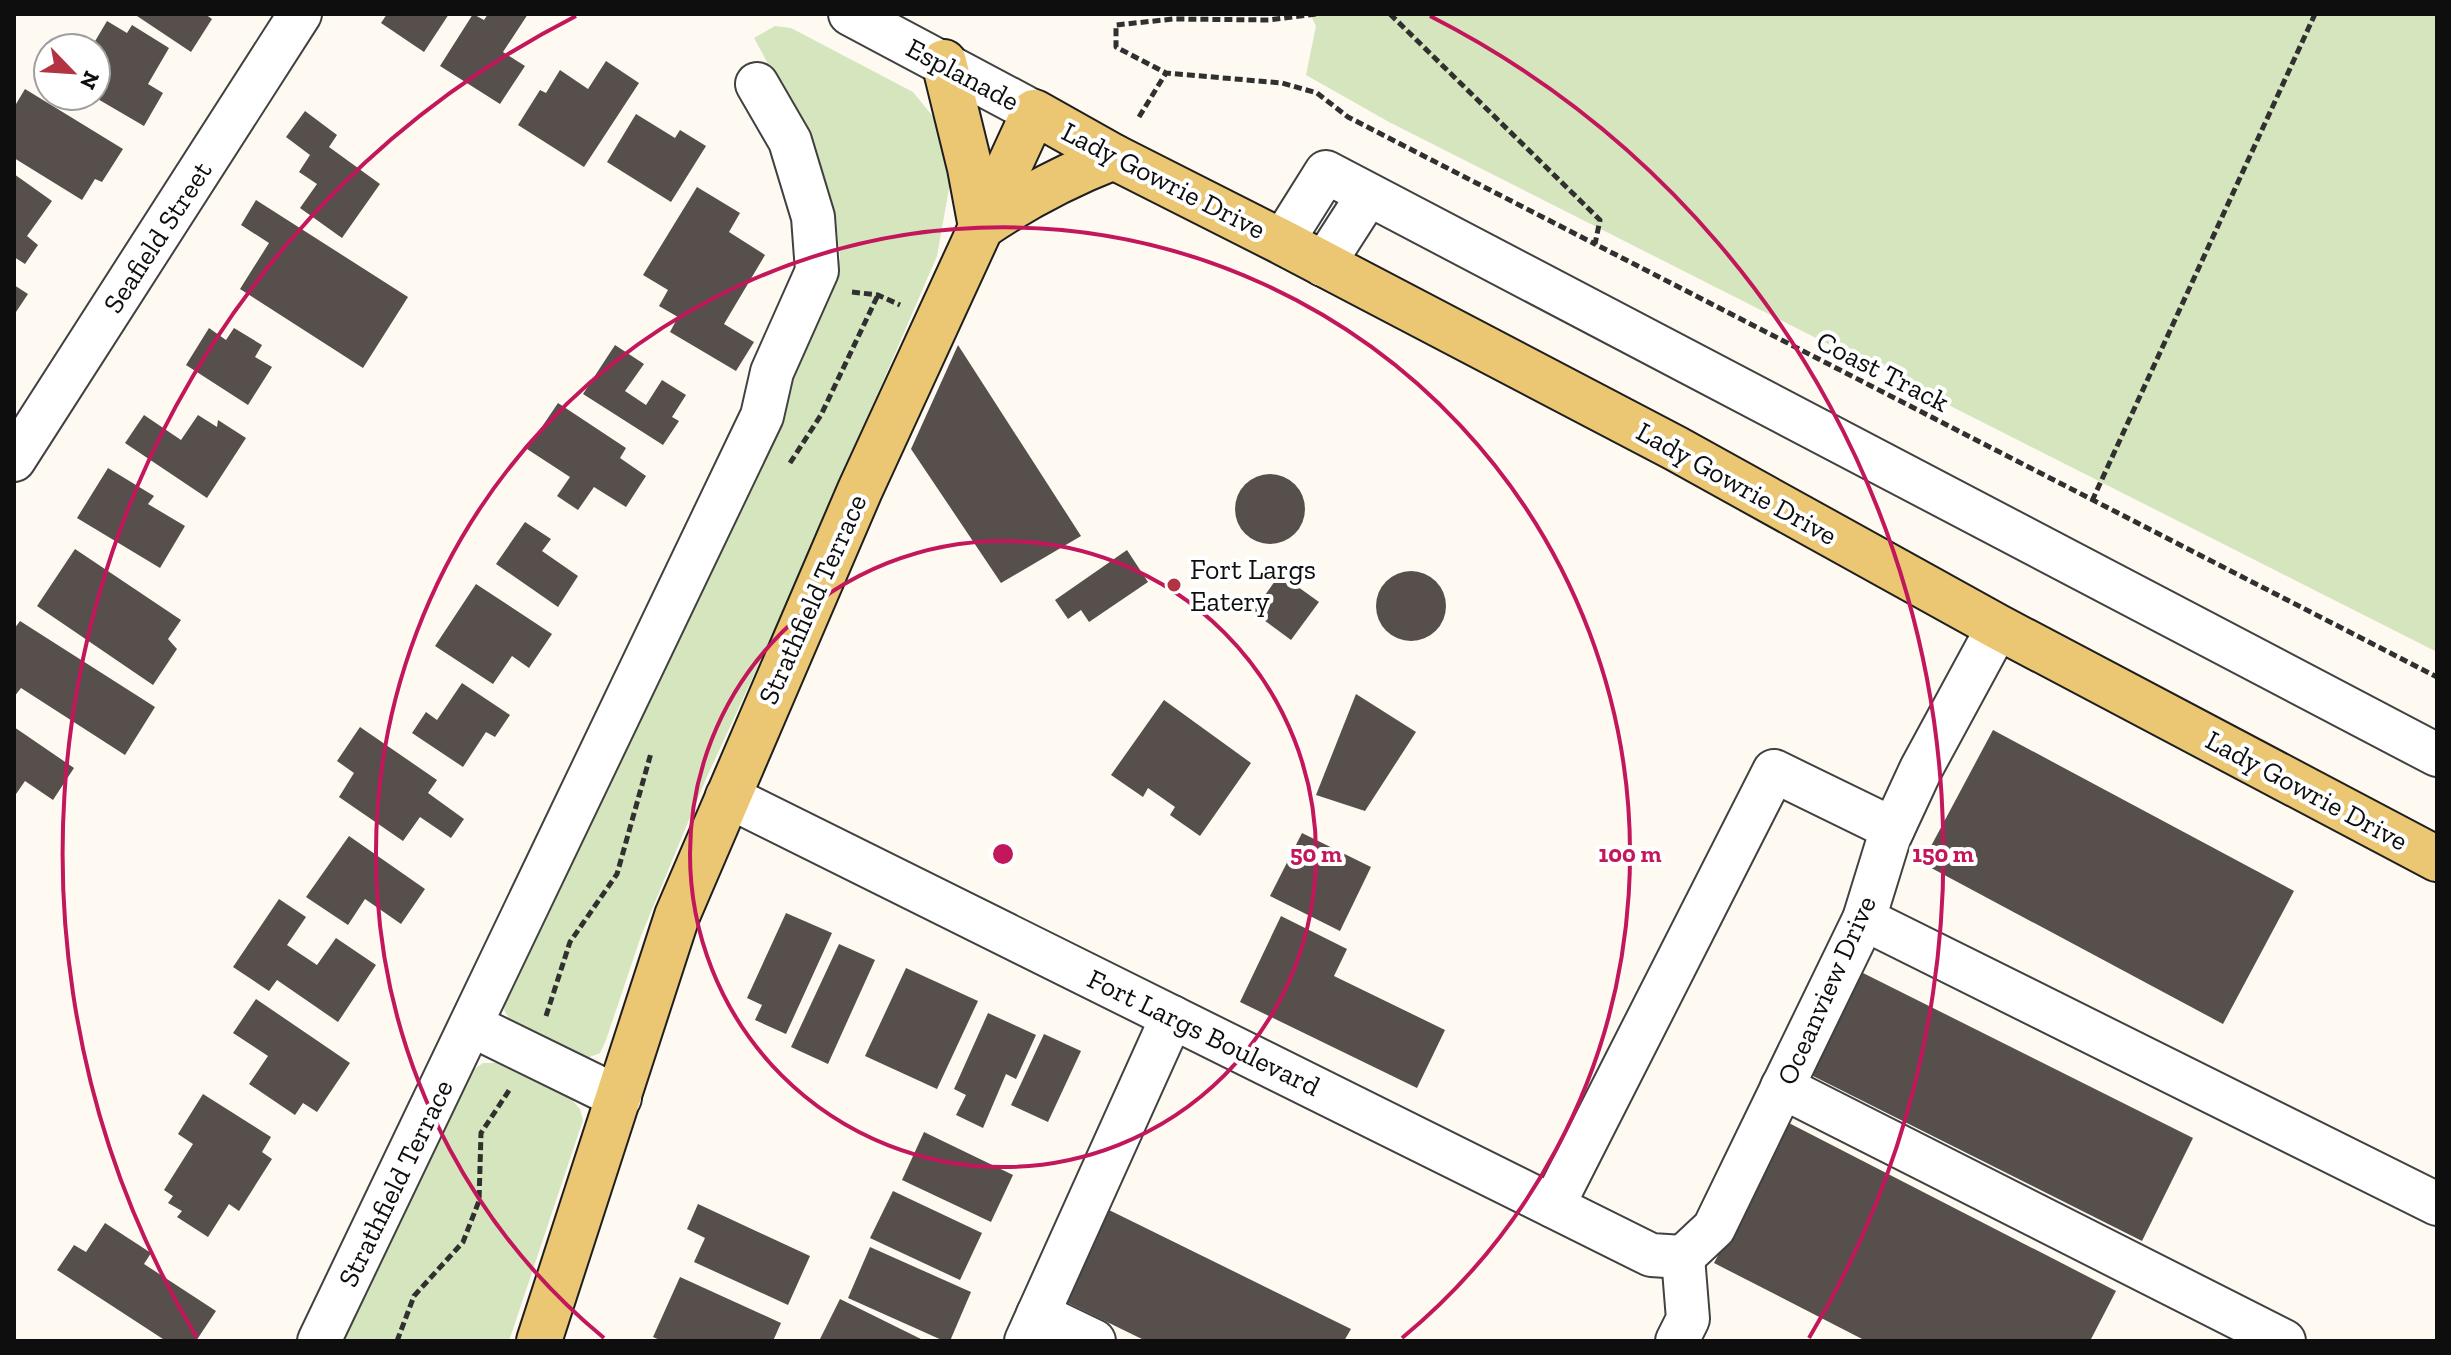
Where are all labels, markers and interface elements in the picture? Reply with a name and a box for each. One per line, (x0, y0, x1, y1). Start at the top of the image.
street label: Esplanade (901, 31, 1025, 118)
north arrow (32, 32, 112, 112)
text: N (74, 67, 105, 94)
street label: Lady Gowrie Drive (1057, 115, 1271, 246)
street label: Seafield Street (96, 155, 219, 319)
street label: Coast Track (1811, 324, 1955, 419)
street label: Lady Gowrie Drive (1631, 415, 1843, 552)
street label: Strathfield Terrace (751, 489, 874, 709)
place label: Fort Largs Eatery (1190, 553, 1316, 618)
marker: Fort Largs Eatery (1165, 576, 1183, 594)
street label: Lady Gowrie Drive (2200, 723, 2413, 858)
text: 50 m (1290, 839, 1342, 868)
text: 100 m (1599, 839, 1661, 868)
text: 150 m (1912, 839, 1974, 868)
centre of rings (989, 840, 1017, 868)
street label: Oceanview Drive (1770, 891, 1883, 1090)
street label: Fort Largs Boulevard (1082, 962, 1325, 1103)
street label: Strathfield Terrace (331, 1074, 460, 1292)

